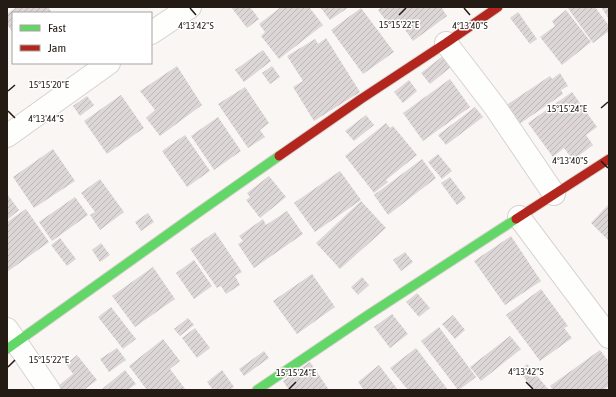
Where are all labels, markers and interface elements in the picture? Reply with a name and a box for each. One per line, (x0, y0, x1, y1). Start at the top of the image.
legend (12, 12, 152, 64)
text: 15°15'22"E (379, 19, 420, 30)
text: 4°13'42"S (178, 20, 214, 31)
text: 4°13'40"S (452, 20, 488, 31)
text: Fast (48, 21, 66, 35)
text: Jam (48, 41, 66, 55)
text: 15°15'20"E (29, 79, 70, 90)
text: 15°15'24"E (547, 103, 588, 114)
text: 4°13'44"S (28, 113, 64, 124)
text: 4°13'40"S (552, 155, 588, 166)
text: 15°15'22"E (29, 354, 70, 365)
text: 4°13'42"S (508, 366, 544, 377)
text: 15°15'24"E (276, 367, 317, 378)

